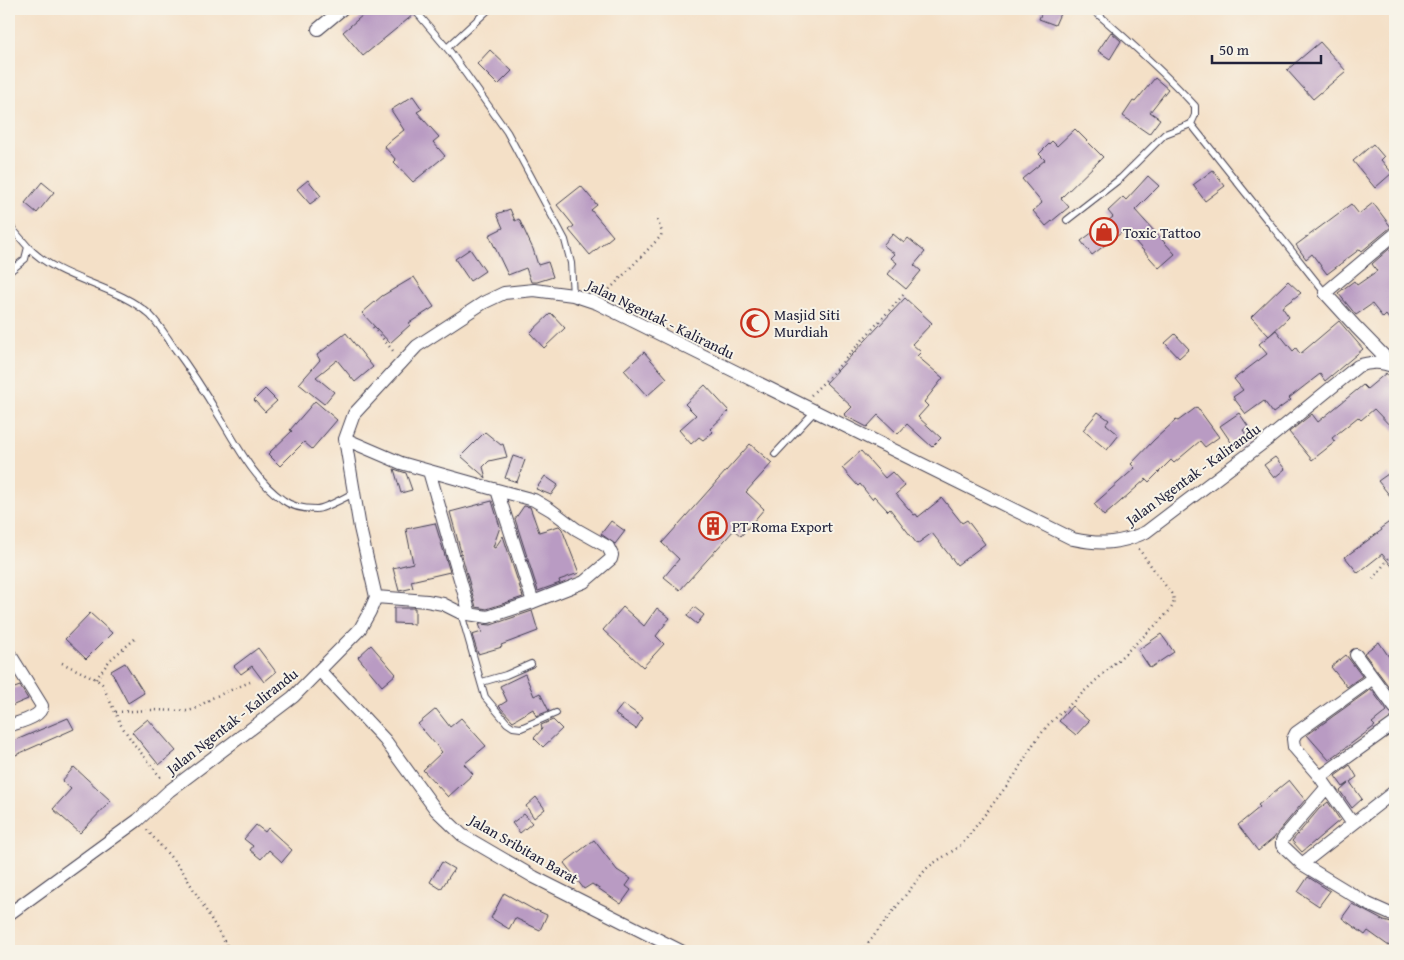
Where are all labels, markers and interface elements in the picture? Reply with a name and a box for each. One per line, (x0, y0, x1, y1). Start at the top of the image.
scale bar (1212, 32, 1320, 64)
text: 50 m (1219, 39, 1250, 60)
shop icon: Toxic Tattoo (1089, 217, 1119, 247)
place label: Toxic Tattoo (1123, 222, 1201, 243)
street label: Jalan Ngentak - Kalirandu (582, 273, 739, 364)
place label: Masjid Siti Murdiah (774, 304, 840, 342)
mosque icon: Masjid Siti Murdiah (740, 308, 770, 338)
street label: Jalan Ngentak - Kalirandu (1120, 418, 1265, 531)
building icon: PT Roma Export (698, 511, 728, 541)
place label: PT Roma Export (732, 516, 834, 537)
street label: Jalan Ngentak - Kalirandu (160, 663, 303, 780)
street label: Jalan Sribitan Barat (464, 808, 583, 889)

